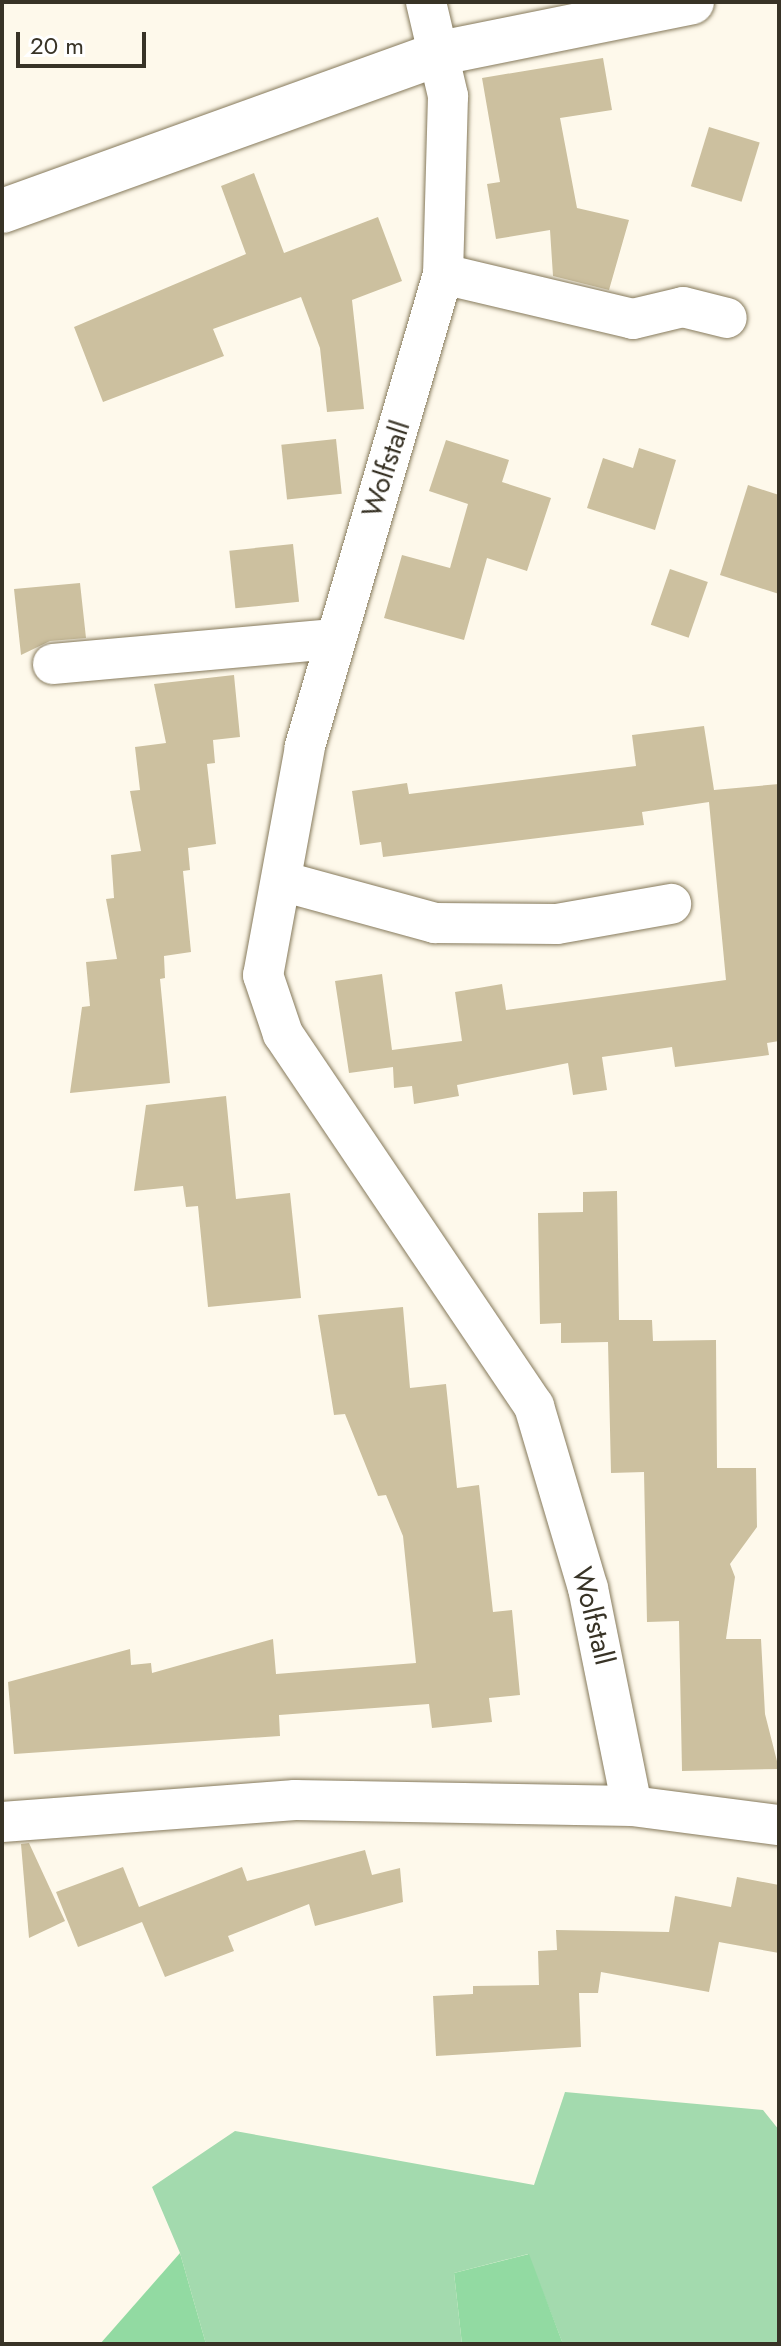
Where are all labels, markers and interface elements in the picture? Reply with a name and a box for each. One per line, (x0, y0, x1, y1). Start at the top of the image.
scale bar (20, 16, 150, 66)
text: 20 m (30, 28, 84, 63)
street label: Wolfstall (355, 416, 417, 522)
street label: Wolfstall (565, 1564, 621, 1668)

